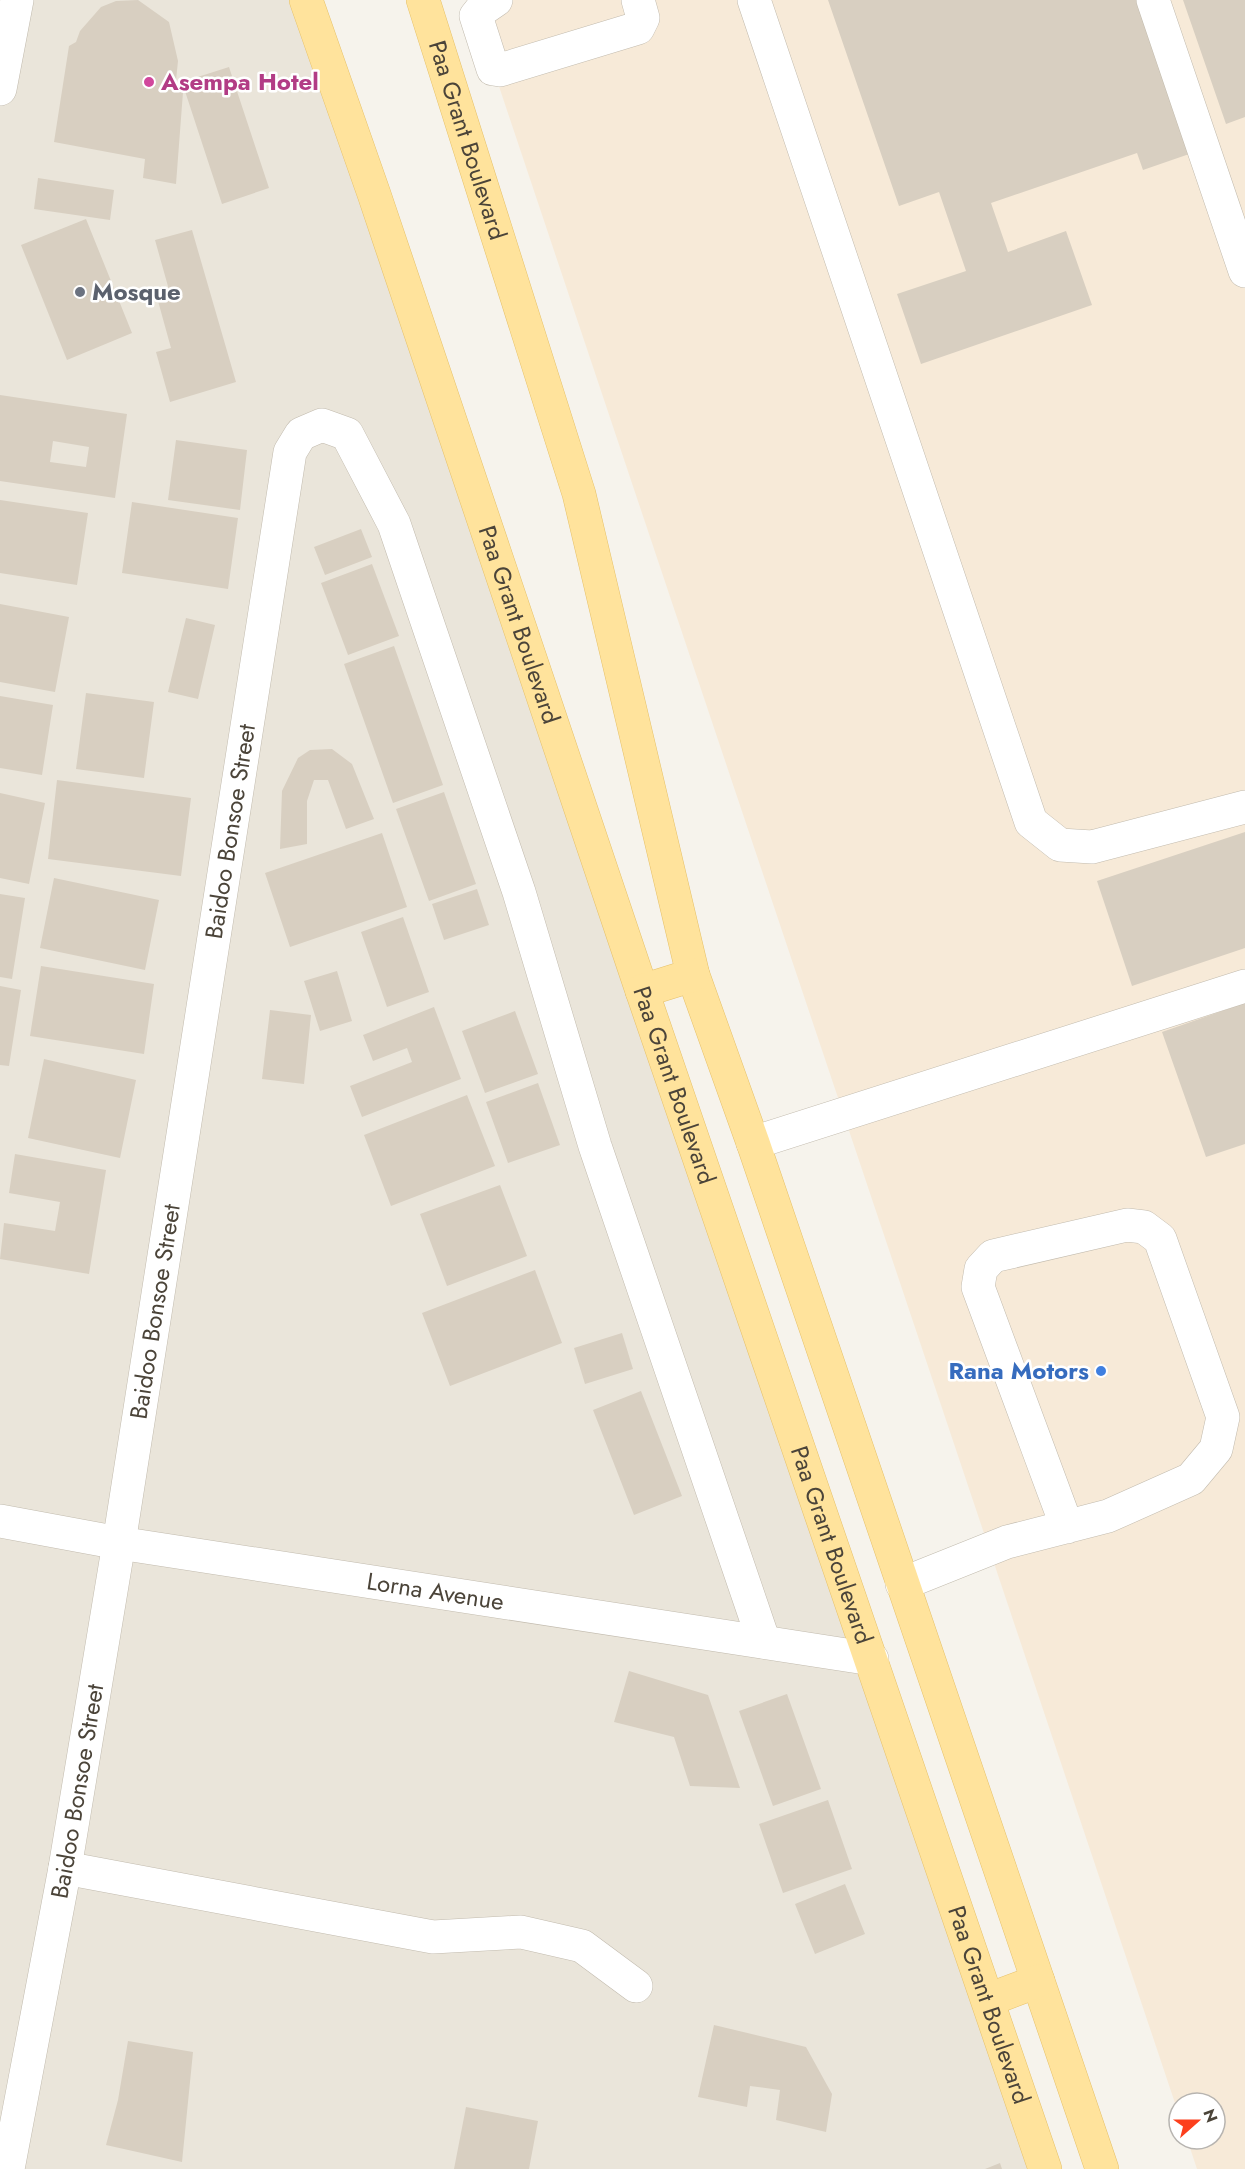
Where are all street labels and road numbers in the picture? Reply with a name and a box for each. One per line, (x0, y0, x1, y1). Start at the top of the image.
street label: Paa Grant Boulevard (420, 36, 516, 244)
street label: Paa Grant Boulevard (470, 521, 569, 728)
street label: Baidoo Bonsoe Street (196, 721, 264, 941)
street label: Paa Grant Boulevard (625, 981, 725, 1189)
street label: Baidoo Bonsoe Street (121, 1201, 189, 1422)
street label: Paa Grant Boulevard (782, 1441, 882, 1649)
street label: Lorna Avenue (364, 1563, 506, 1619)
street label: Baidoo Bonsoe Street (42, 1681, 112, 1902)
street label: Paa Grant Boulevard (939, 1901, 1039, 2109)

